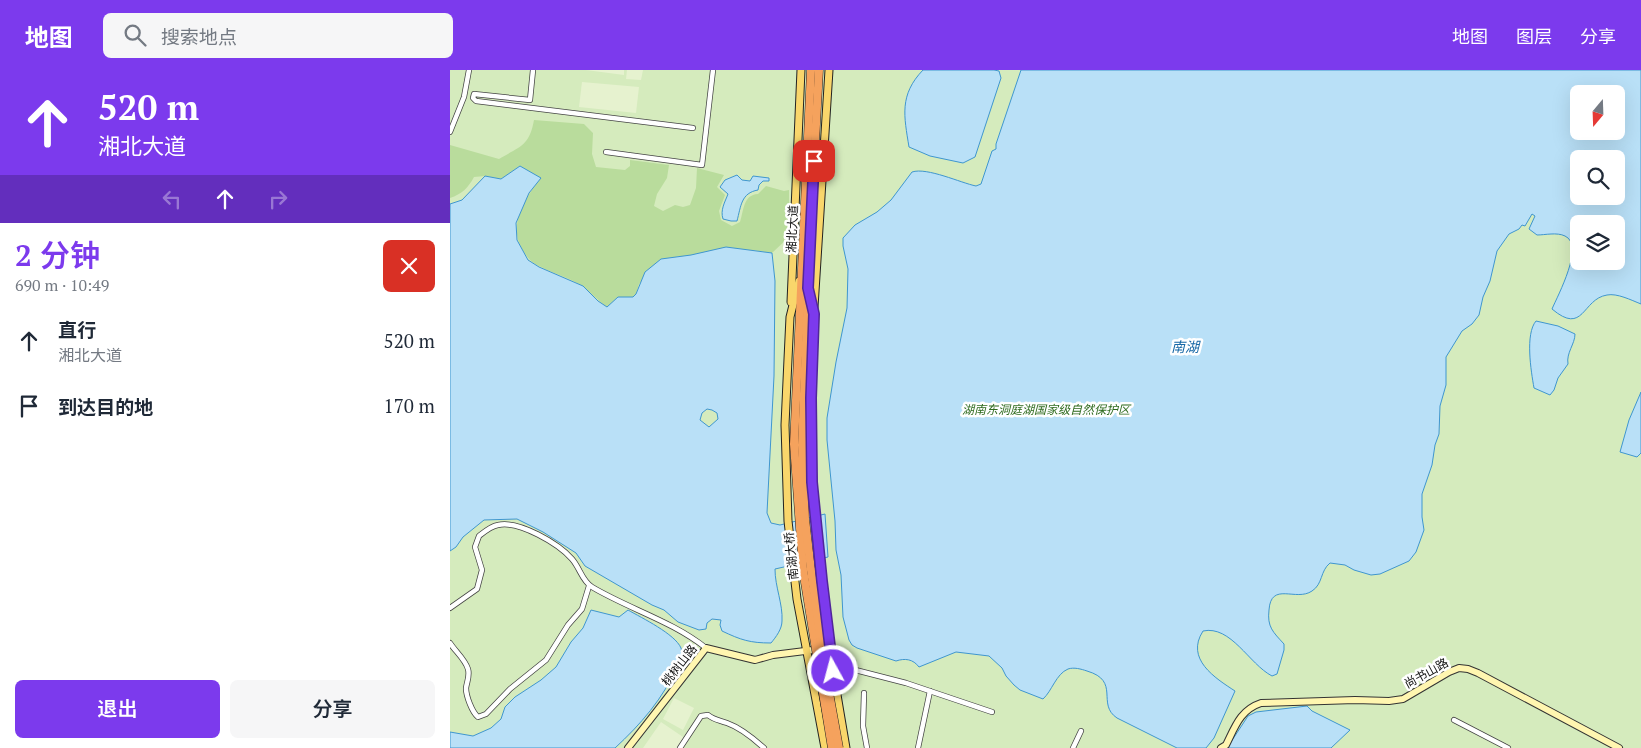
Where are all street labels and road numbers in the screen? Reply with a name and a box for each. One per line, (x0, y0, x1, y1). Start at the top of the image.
street label: 湘北大道 (783, 205, 801, 253)
street label: 南湖大桥 (781, 531, 801, 581)
street label: 桃树山路 (658, 641, 700, 689)
street label: 尚书山路 (1401, 655, 1451, 691)

